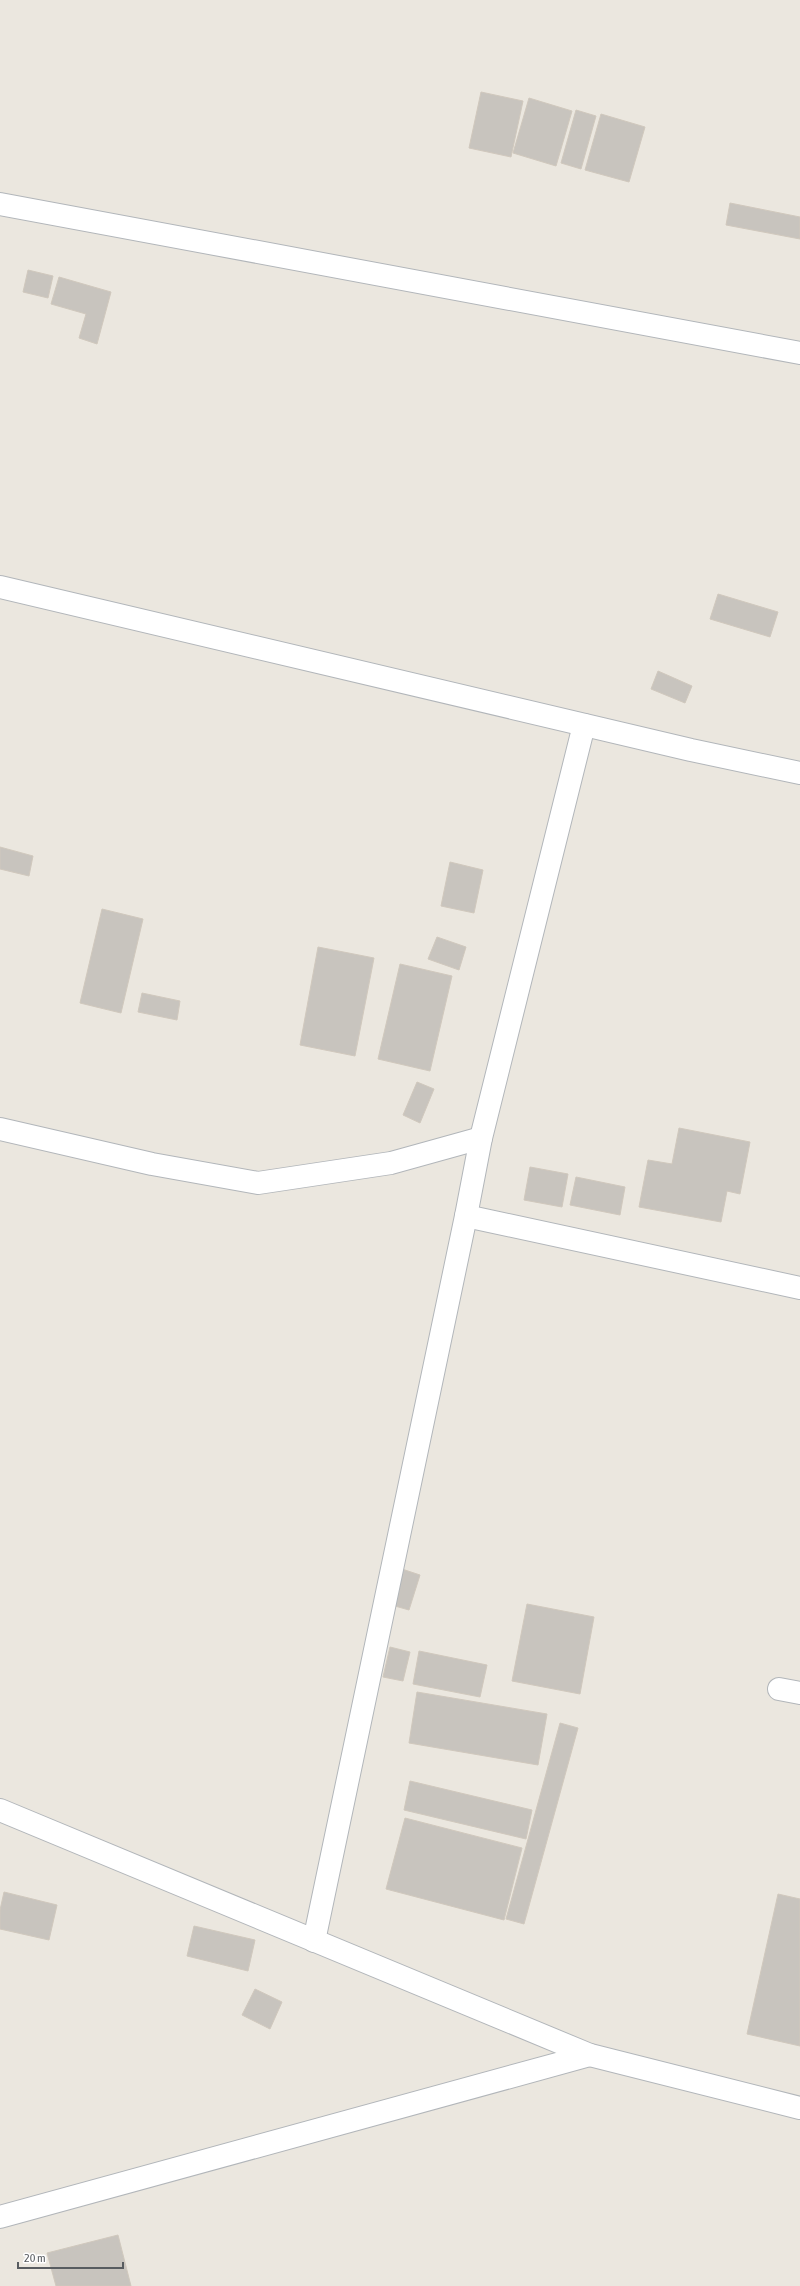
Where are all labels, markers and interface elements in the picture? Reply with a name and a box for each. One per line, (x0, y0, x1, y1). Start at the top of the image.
scale bar (18, 2244, 123, 2270)
text: 20 m (24, 2251, 46, 2265)

